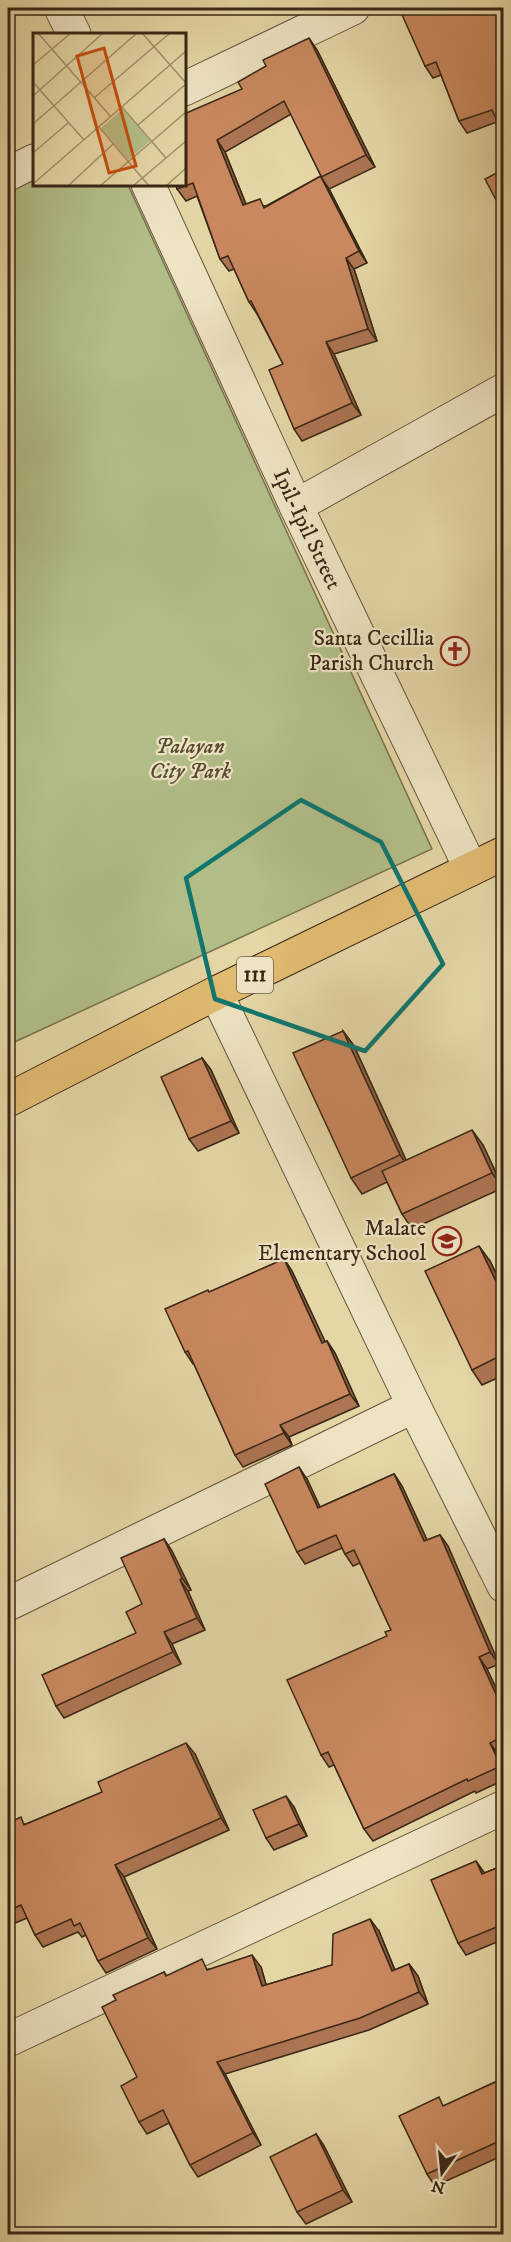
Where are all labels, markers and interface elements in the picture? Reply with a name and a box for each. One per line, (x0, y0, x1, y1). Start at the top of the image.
inset map (33, 33, 186, 186)
street label: Ipil-Ipil Street (267, 464, 348, 594)
place label: Santa Cecillia Parish Church (309, 625, 435, 677)
church icon: Santa Cecillia Parish Church (439, 635, 471, 667)
park label: Palayan City Park (149, 733, 232, 785)
road number: 111 (237, 957, 273, 993)
place label: Malate Elementary School (258, 1215, 426, 1267)
school or university icon: Malate Elementary School (431, 1225, 463, 1257)
north arrow (412, 2143, 472, 2203)
text: N (429, 2175, 447, 2198)

